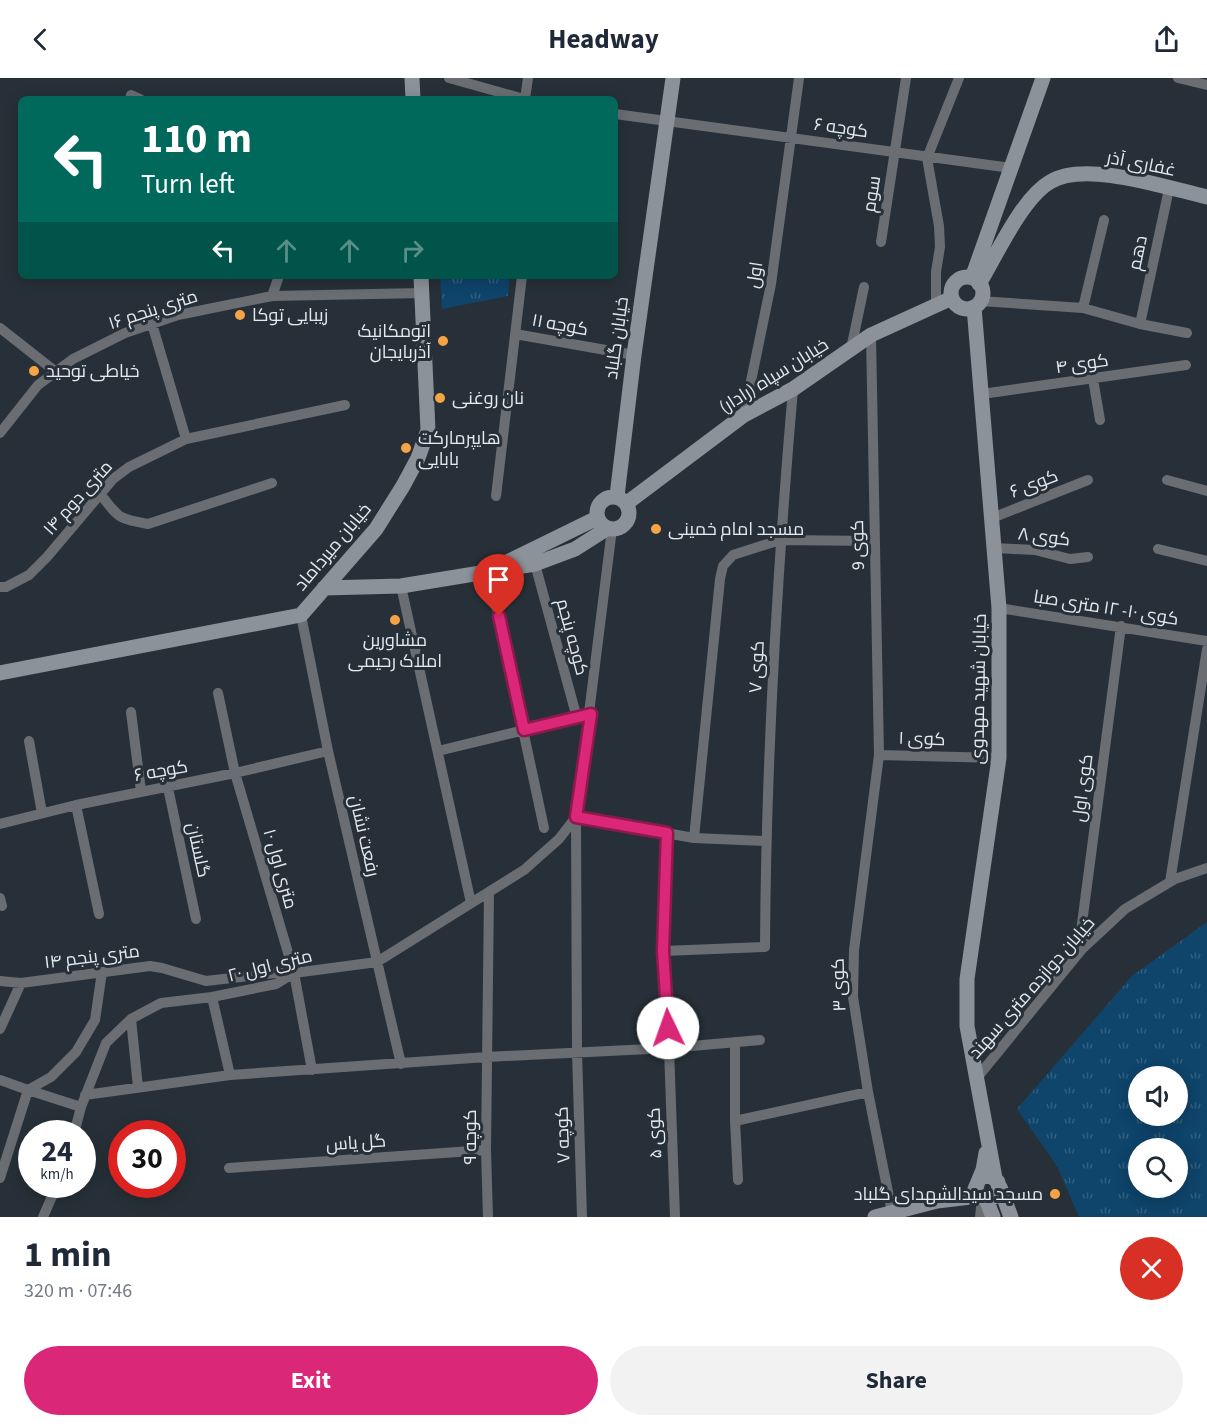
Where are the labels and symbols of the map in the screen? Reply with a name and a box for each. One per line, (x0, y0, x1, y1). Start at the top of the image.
street label: کوچه ۶ (812, 112, 870, 144)
street label: غفاری آذر (1103, 145, 1178, 183)
street label: سوم (857, 174, 887, 214)
street label: دهم (1122, 233, 1154, 273)
street label: اول (741, 260, 769, 290)
street label: ۱۶ متری پنجم (105, 284, 201, 336)
street label: خیابان گلباد (599, 295, 635, 381)
place label: زیبایی توکا (252, 303, 328, 328)
marker: زیبایی توکا (233, 308, 247, 322)
street label: کوچه ۱۱ (530, 308, 590, 342)
place label: اتومکانیک آذربایجان (357, 319, 431, 365)
street label: خیابان سپاه (رادار) (715, 332, 833, 420)
marker: اتومکانیک آذربایجان (436, 334, 450, 348)
street label: کوی ۴ (1054, 348, 1110, 380)
place label: خیاطی توحید (46, 359, 140, 384)
marker: خیاطی توحید (27, 364, 41, 378)
place label: نان روغنی (452, 386, 524, 411)
marker: نان روغنی (433, 391, 447, 405)
place label: هایپرمارکت بابایی (418, 426, 501, 472)
marker: هایپرمارکت بابایی (399, 441, 413, 455)
street label: ۱۴ متری دوم (38, 455, 118, 541)
street label: کوی ۶ (1006, 463, 1062, 505)
street label: خیابان میرداماد (289, 498, 377, 596)
place label: مسجد امام خمینی (668, 517, 804, 542)
street label: کوی 9 (845, 520, 871, 570)
street label: کوی ۸ (1016, 521, 1072, 553)
marker: مسجد امام خمینی (649, 522, 663, 536)
pin (473, 554, 524, 616)
street label: کوی ۱۰- ۱۲ متری صبا (1032, 584, 1180, 632)
street label: کوچه پنجم (550, 596, 594, 678)
marker: مشاورین املاک رحیمی (388, 613, 402, 627)
street label: خیابان شهید مهدوی (965, 613, 993, 765)
place label: مشاورین املاک رحیمی (348, 628, 442, 674)
street label: کوی ۷ (743, 640, 771, 694)
street label: کوی ۱ (898, 726, 946, 752)
street label: کوی اول (1066, 753, 1100, 823)
street label: کوچه ۶ (132, 754, 190, 788)
street label: رفعت نشان (342, 793, 386, 879)
street label: گلستان (180, 820, 216, 880)
street label: ۱۰ متری اول (257, 826, 303, 912)
street label: خیابان دوازده متری سهند (963, 912, 1101, 1064)
street label: ۱۴ متری پنجم (43, 939, 141, 975)
street label: ۲۰ متری اول (225, 943, 315, 989)
street label: کوی ۳ (826, 958, 852, 1012)
position arrow (636, 996, 700, 1060)
street label: کوچه ۷ (550, 1106, 576, 1164)
street label: کوی ۵ (642, 1107, 668, 1159)
street label: کوچه ۹ (458, 1110, 483, 1165)
speed limit sign: 30 (108, 1120, 186, 1198)
street label: گل یاس (325, 1128, 387, 1158)
place label: مسجد سیدالشهدای گلباد (854, 1182, 1043, 1207)
marker: مسجد سیدالشهدای گلباد (1048, 1187, 1062, 1201)

